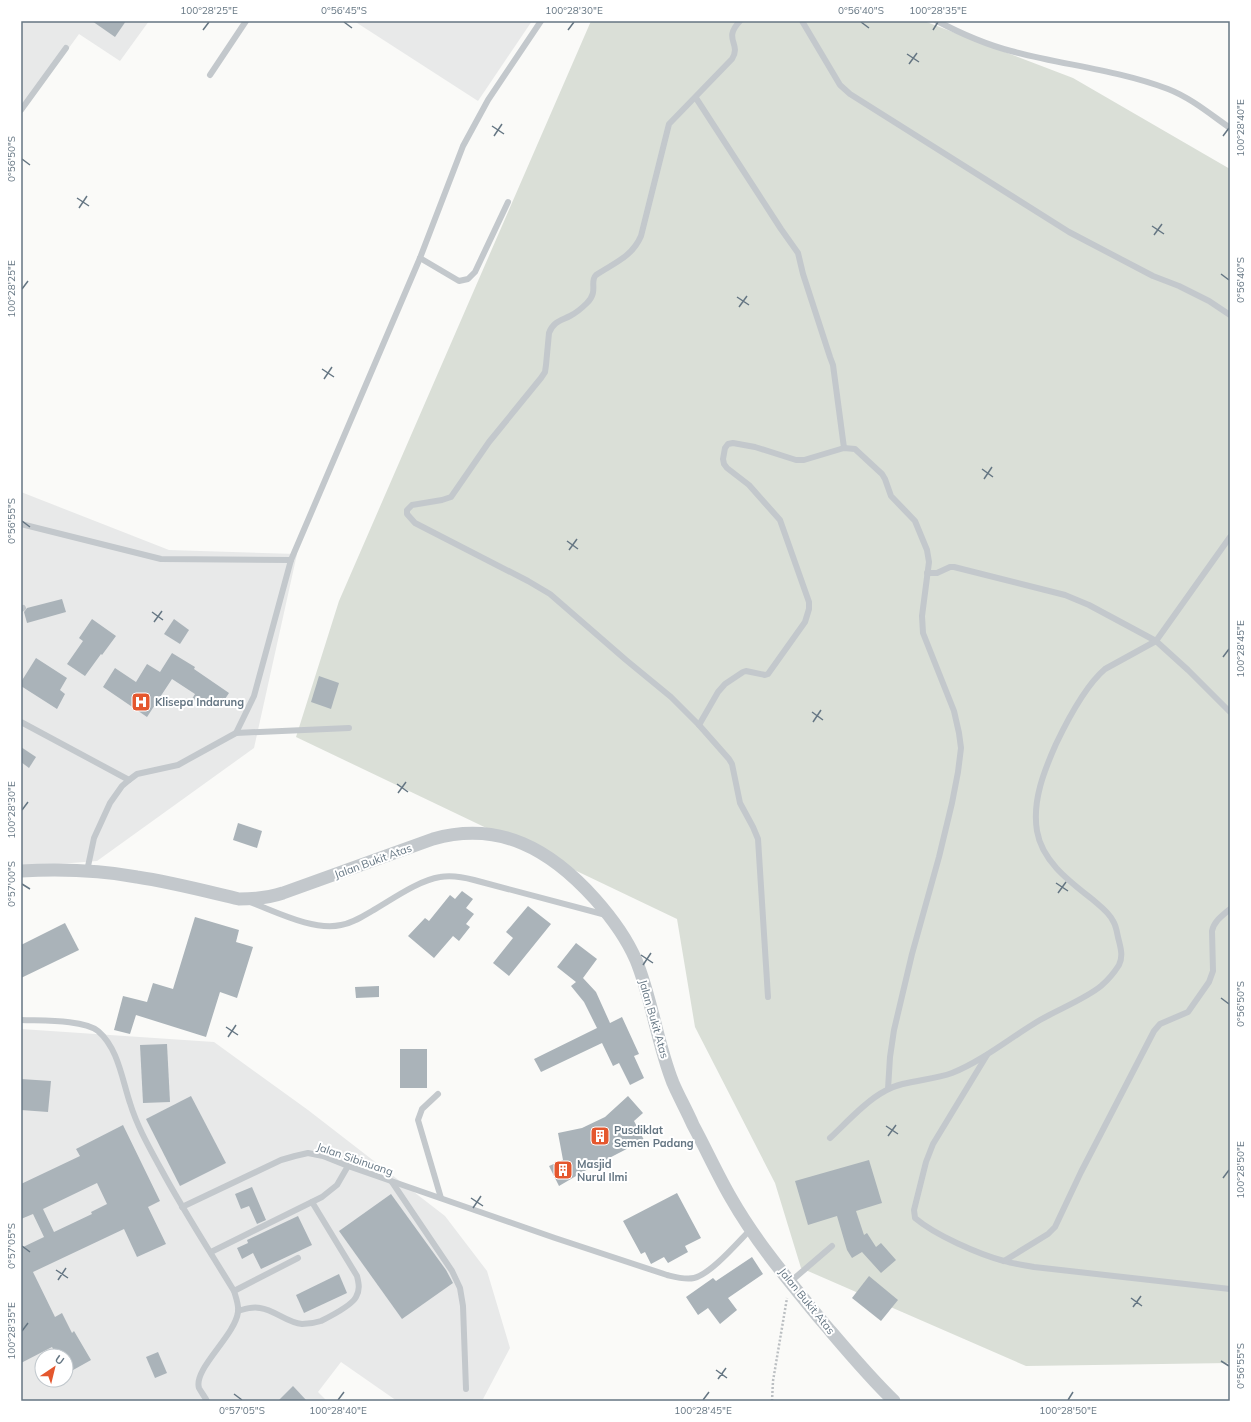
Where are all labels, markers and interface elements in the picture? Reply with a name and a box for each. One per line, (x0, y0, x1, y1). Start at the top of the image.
text: 100°28'25"E (180, 4, 238, 17)
text: 0°56'45"S (321, 4, 367, 17)
text: 100°28'30"E (545, 4, 603, 17)
text: 0°56'40"S (838, 4, 884, 17)
text: 100°28'35"E (909, 4, 967, 17)
text: 100°28'40"E (1234, 99, 1247, 157)
text: 0°56'50"S (5, 136, 18, 182)
text: 0°56'40"S (1234, 257, 1247, 303)
text: 100°28'25"E (5, 260, 18, 318)
text: 0°56'55"S (5, 498, 18, 544)
text: 100°28'45"E (1234, 620, 1247, 678)
hospital icon: Klisepa Indarung (130, 691, 152, 713)
place label: Klisepa Indarung (155, 695, 244, 709)
text: 100°28'30"E (5, 781, 18, 839)
street label: Jalan Bukit Atas (332, 840, 414, 882)
text: 0°57'00"S (5, 861, 18, 907)
street label: Jalan Bukit Atas (636, 978, 672, 1060)
text: 0°56'50"S (1234, 981, 1247, 1027)
place label: Pusdiklat Semen Padang (614, 1123, 694, 1150)
building icon: Pusdiklat Semen Padang (589, 1125, 611, 1147)
street label: Jalan Sibinuang (315, 1139, 395, 1179)
text: 100°28'50"E (1234, 1141, 1247, 1199)
place label: Masjid Nurul Ilmi (577, 1157, 628, 1184)
building icon: Masjid Nurul Ilmi (552, 1159, 574, 1181)
text: 0°57'05"S (5, 1223, 18, 1269)
street label: Jalan Bukit Atas (776, 1265, 838, 1337)
text: 100°28'35"E (5, 1302, 18, 1360)
text: 0°56'55"S (1234, 1343, 1247, 1389)
north arrow (34, 1348, 74, 1388)
text: U (52, 1352, 67, 1368)
text: 0°57'05"S (219, 1404, 265, 1417)
text: 100°28'40"E (309, 1404, 367, 1417)
text: 100°28'45"E (674, 1404, 732, 1417)
text: 100°28'50"E (1039, 1404, 1097, 1417)

